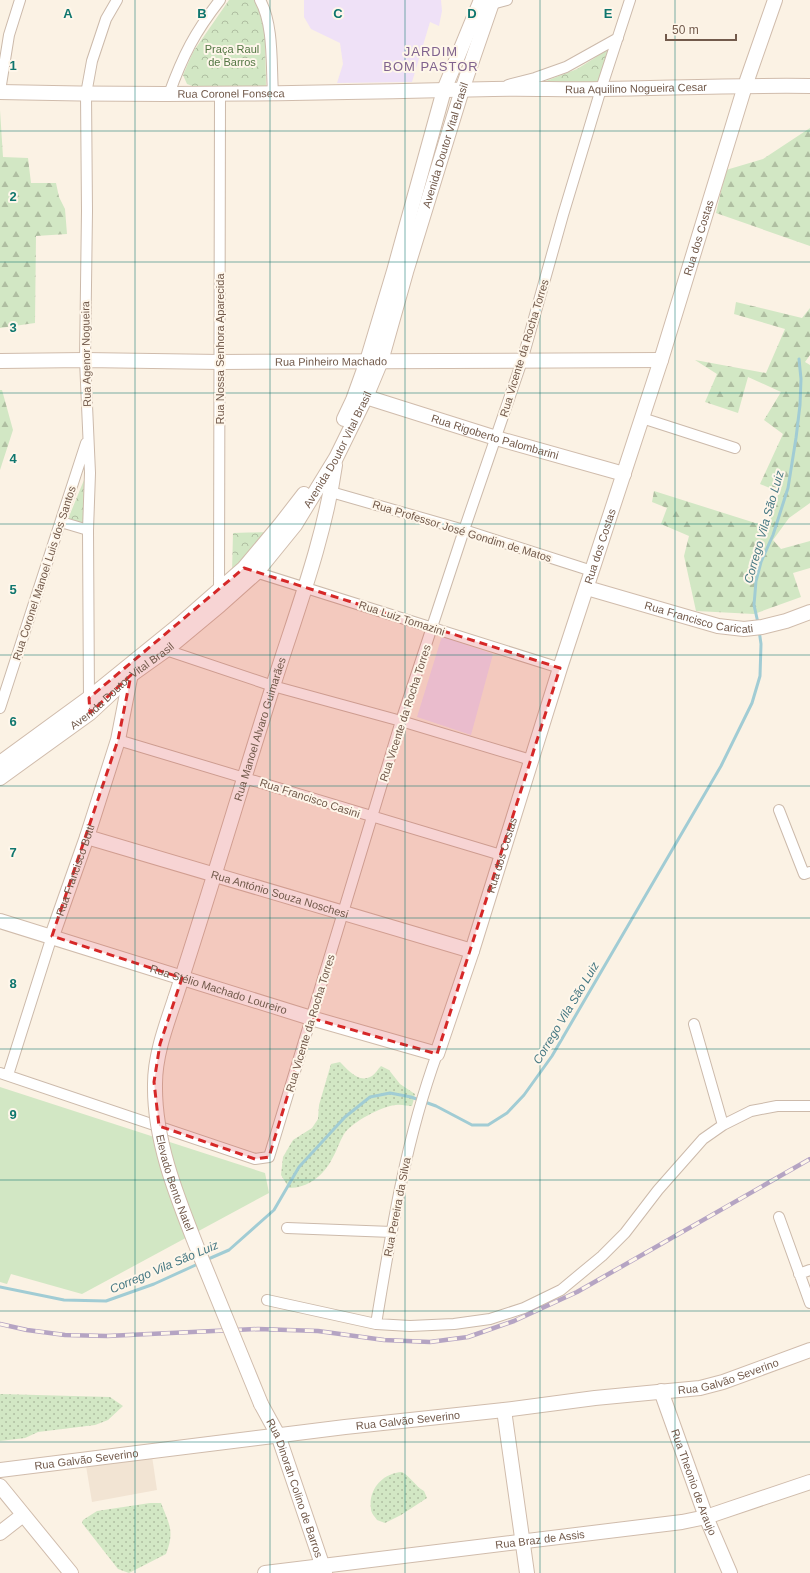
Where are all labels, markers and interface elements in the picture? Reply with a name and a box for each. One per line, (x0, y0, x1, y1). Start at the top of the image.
text: A (63, 6, 73, 21)
text: B (197, 6, 207, 21)
text: C (333, 6, 343, 21)
text: D (467, 6, 477, 21)
text: E (604, 6, 613, 21)
scale bar (666, 16, 736, 42)
text: 50 m (672, 23, 699, 37)
park label: Praça Raul de Barros (205, 43, 259, 68)
district label: JARDIM BOM PASTOR (383, 44, 479, 74)
text: 1 (9, 58, 17, 73)
street label: Avenida Doutor Vital Brasil (420, 81, 470, 209)
street label: Rua Aquilino Nogueira Cesar (565, 81, 707, 95)
street label: Rua Coronel Fonseca (177, 87, 285, 100)
text: 2 (9, 189, 17, 204)
street label: Rua dos Costas (681, 198, 716, 277)
street label: Rua Nossa Senhora Aparecida (214, 273, 226, 425)
street label: Rua Vicente da Rocha Torres (497, 277, 551, 418)
street label: Rua Agenor Nogueira (79, 300, 93, 407)
text: 3 (9, 320, 17, 335)
street label: Rua Pinheiro Machado (275, 355, 387, 368)
street label: Avenida Doutor Vital Brasil (301, 390, 374, 510)
street label: Rua Rigoberto Palombarini (430, 412, 560, 461)
text: 4 (9, 451, 17, 466)
water label: Corrego Vila São Luiz (741, 469, 787, 585)
street label: Rua Coronel Manoel Luis dos Santos (10, 484, 78, 662)
street label: Rua Professor José Gondim de Matos (371, 498, 553, 564)
street label: Rua dos Costas (582, 507, 618, 585)
text: 5 (9, 582, 17, 597)
street label: Rua Luiz Tomazini (357, 598, 447, 638)
street label: Rua Francisco Caricati (643, 599, 754, 635)
street label: Avenida Doutor Vital Brasil (68, 640, 176, 732)
street label: Rua Vicente da Rocha Torres (377, 643, 433, 783)
street label: Rua Manoel Alvaro Guimarães (232, 655, 288, 802)
text: 6 (9, 714, 17, 729)
street label: Rua Francisco Casini (258, 776, 362, 820)
street label: Rua dos Costas (484, 815, 519, 894)
street label: Rua Francisco Botti (54, 823, 97, 917)
text: 7 (9, 845, 17, 860)
street label: Rua António Souza Noschesi (210, 868, 350, 920)
street label: Rua Vicente da Rocha Torres (283, 952, 337, 1093)
water label: Corrego Vila São Luiz (530, 959, 602, 1067)
street label: Rua Stélio Machado Loureiro (149, 962, 289, 1016)
text: 8 (9, 976, 17, 991)
text: 9 (9, 1107, 17, 1122)
street label: Elevado Bento Natel (154, 1134, 196, 1233)
street label: Rua Pereira da Silva (381, 1155, 413, 1258)
water label: Corrego Vila São Luiz (108, 1238, 220, 1296)
street label: Rua Galvão Severino (677, 1356, 780, 1396)
street label: Rua Galvão Severino (355, 1409, 461, 1432)
street label: Rua Dinorah Colino de Barros (264, 1416, 325, 1560)
street label: Rua Theonio de Araujo (669, 1427, 719, 1537)
street label: Rua Galvão Severino (34, 1447, 139, 1472)
street label: Rua Braz de Assis (495, 1528, 586, 1551)

